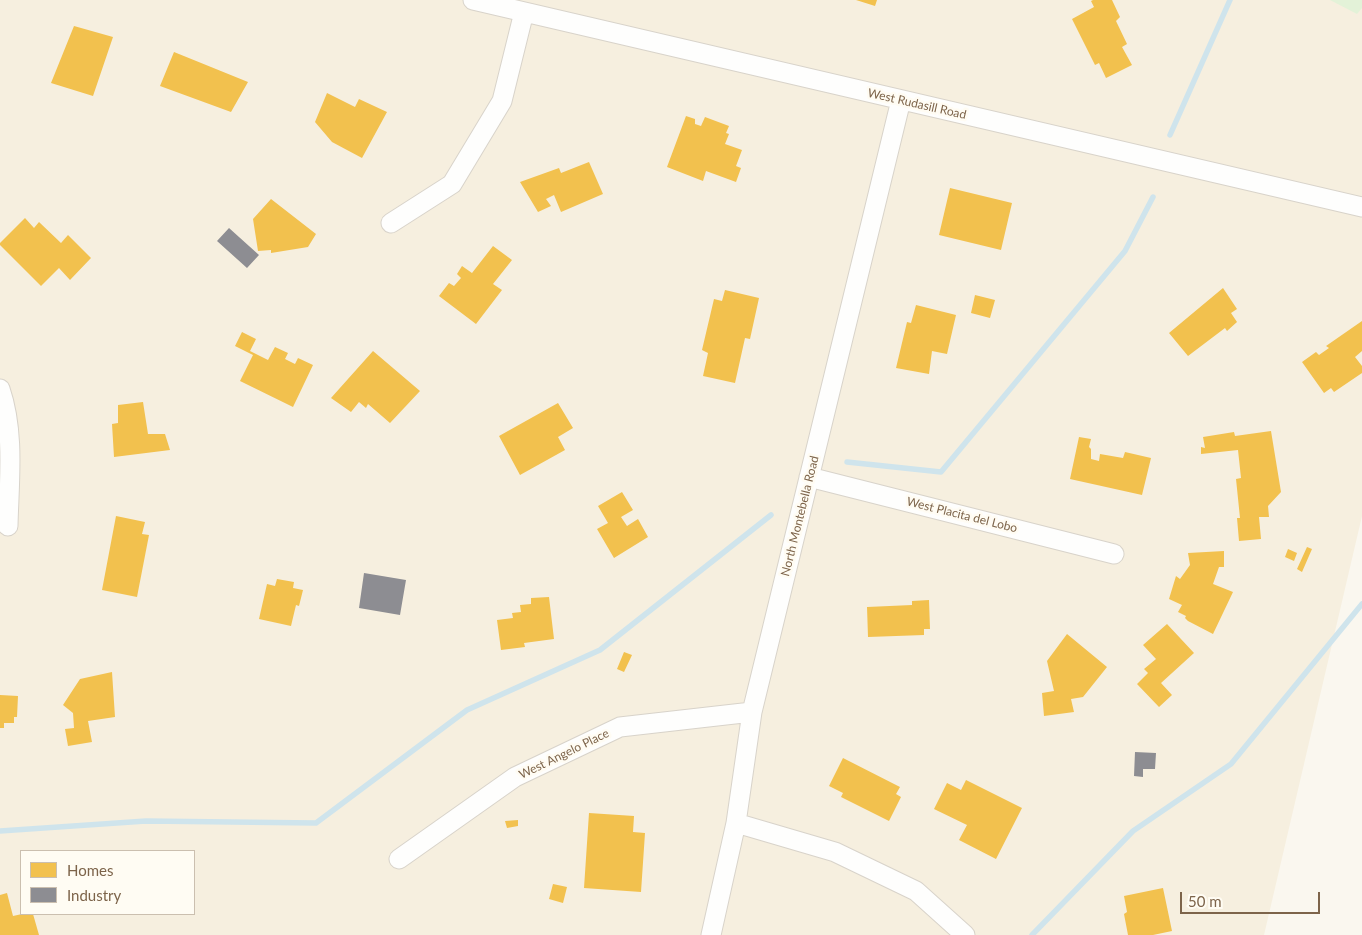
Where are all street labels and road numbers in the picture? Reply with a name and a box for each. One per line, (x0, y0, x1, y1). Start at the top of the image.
street label: West Rudasill Road (866, 86, 968, 122)
street label: North Montebella Road (778, 454, 822, 578)
street label: West Placita del Lobo (905, 494, 1019, 536)
street label: West Angelo Place (517, 726, 611, 782)

